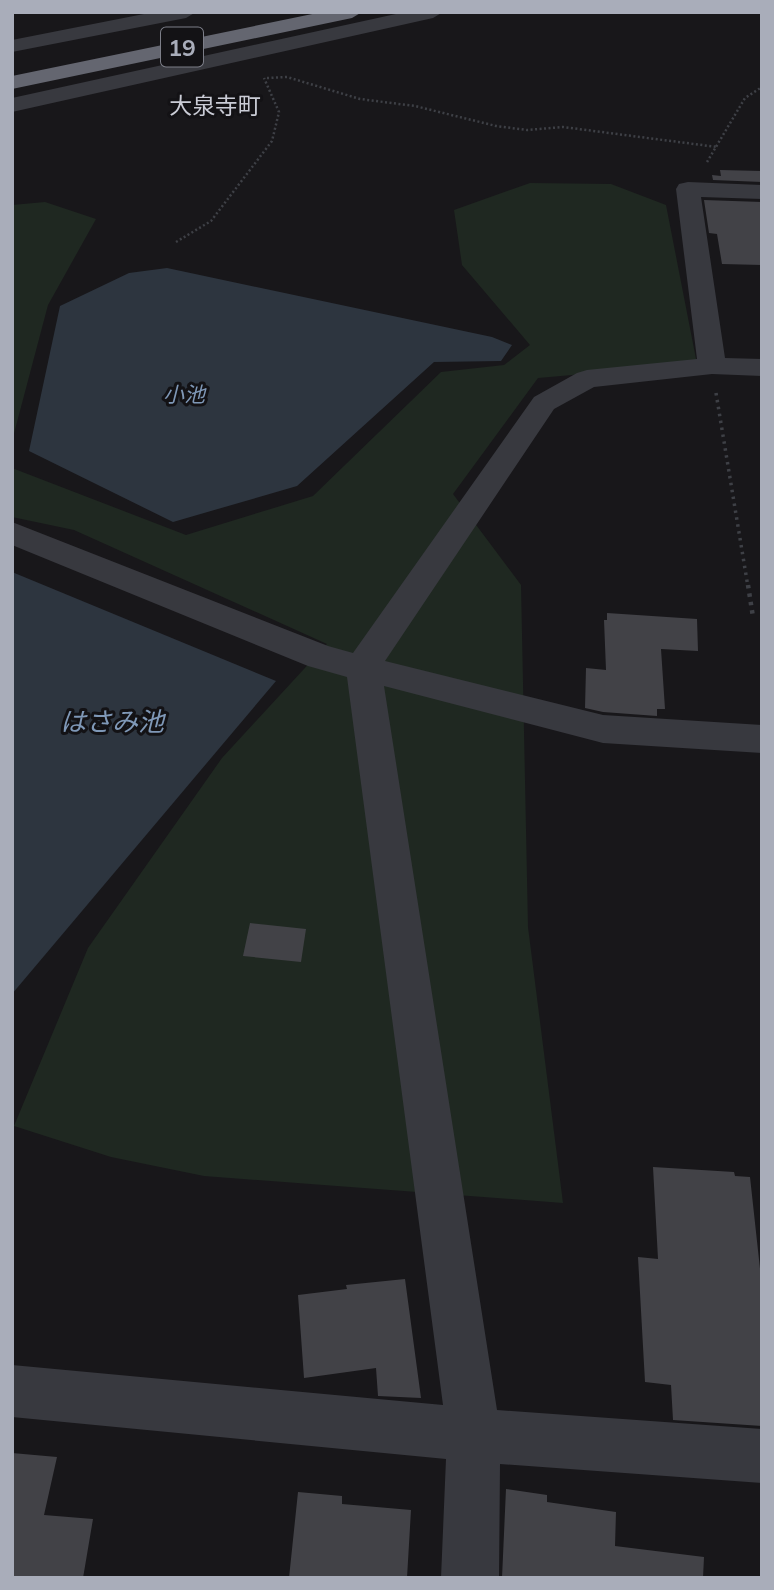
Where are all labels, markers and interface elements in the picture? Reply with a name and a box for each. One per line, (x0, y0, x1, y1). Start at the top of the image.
road number: 19 (161, 28, 203, 66)
district label: 大泉寺町 (169, 91, 261, 120)
water label: 小池 (163, 381, 207, 407)
water label: はさみ池 (60, 705, 167, 738)

